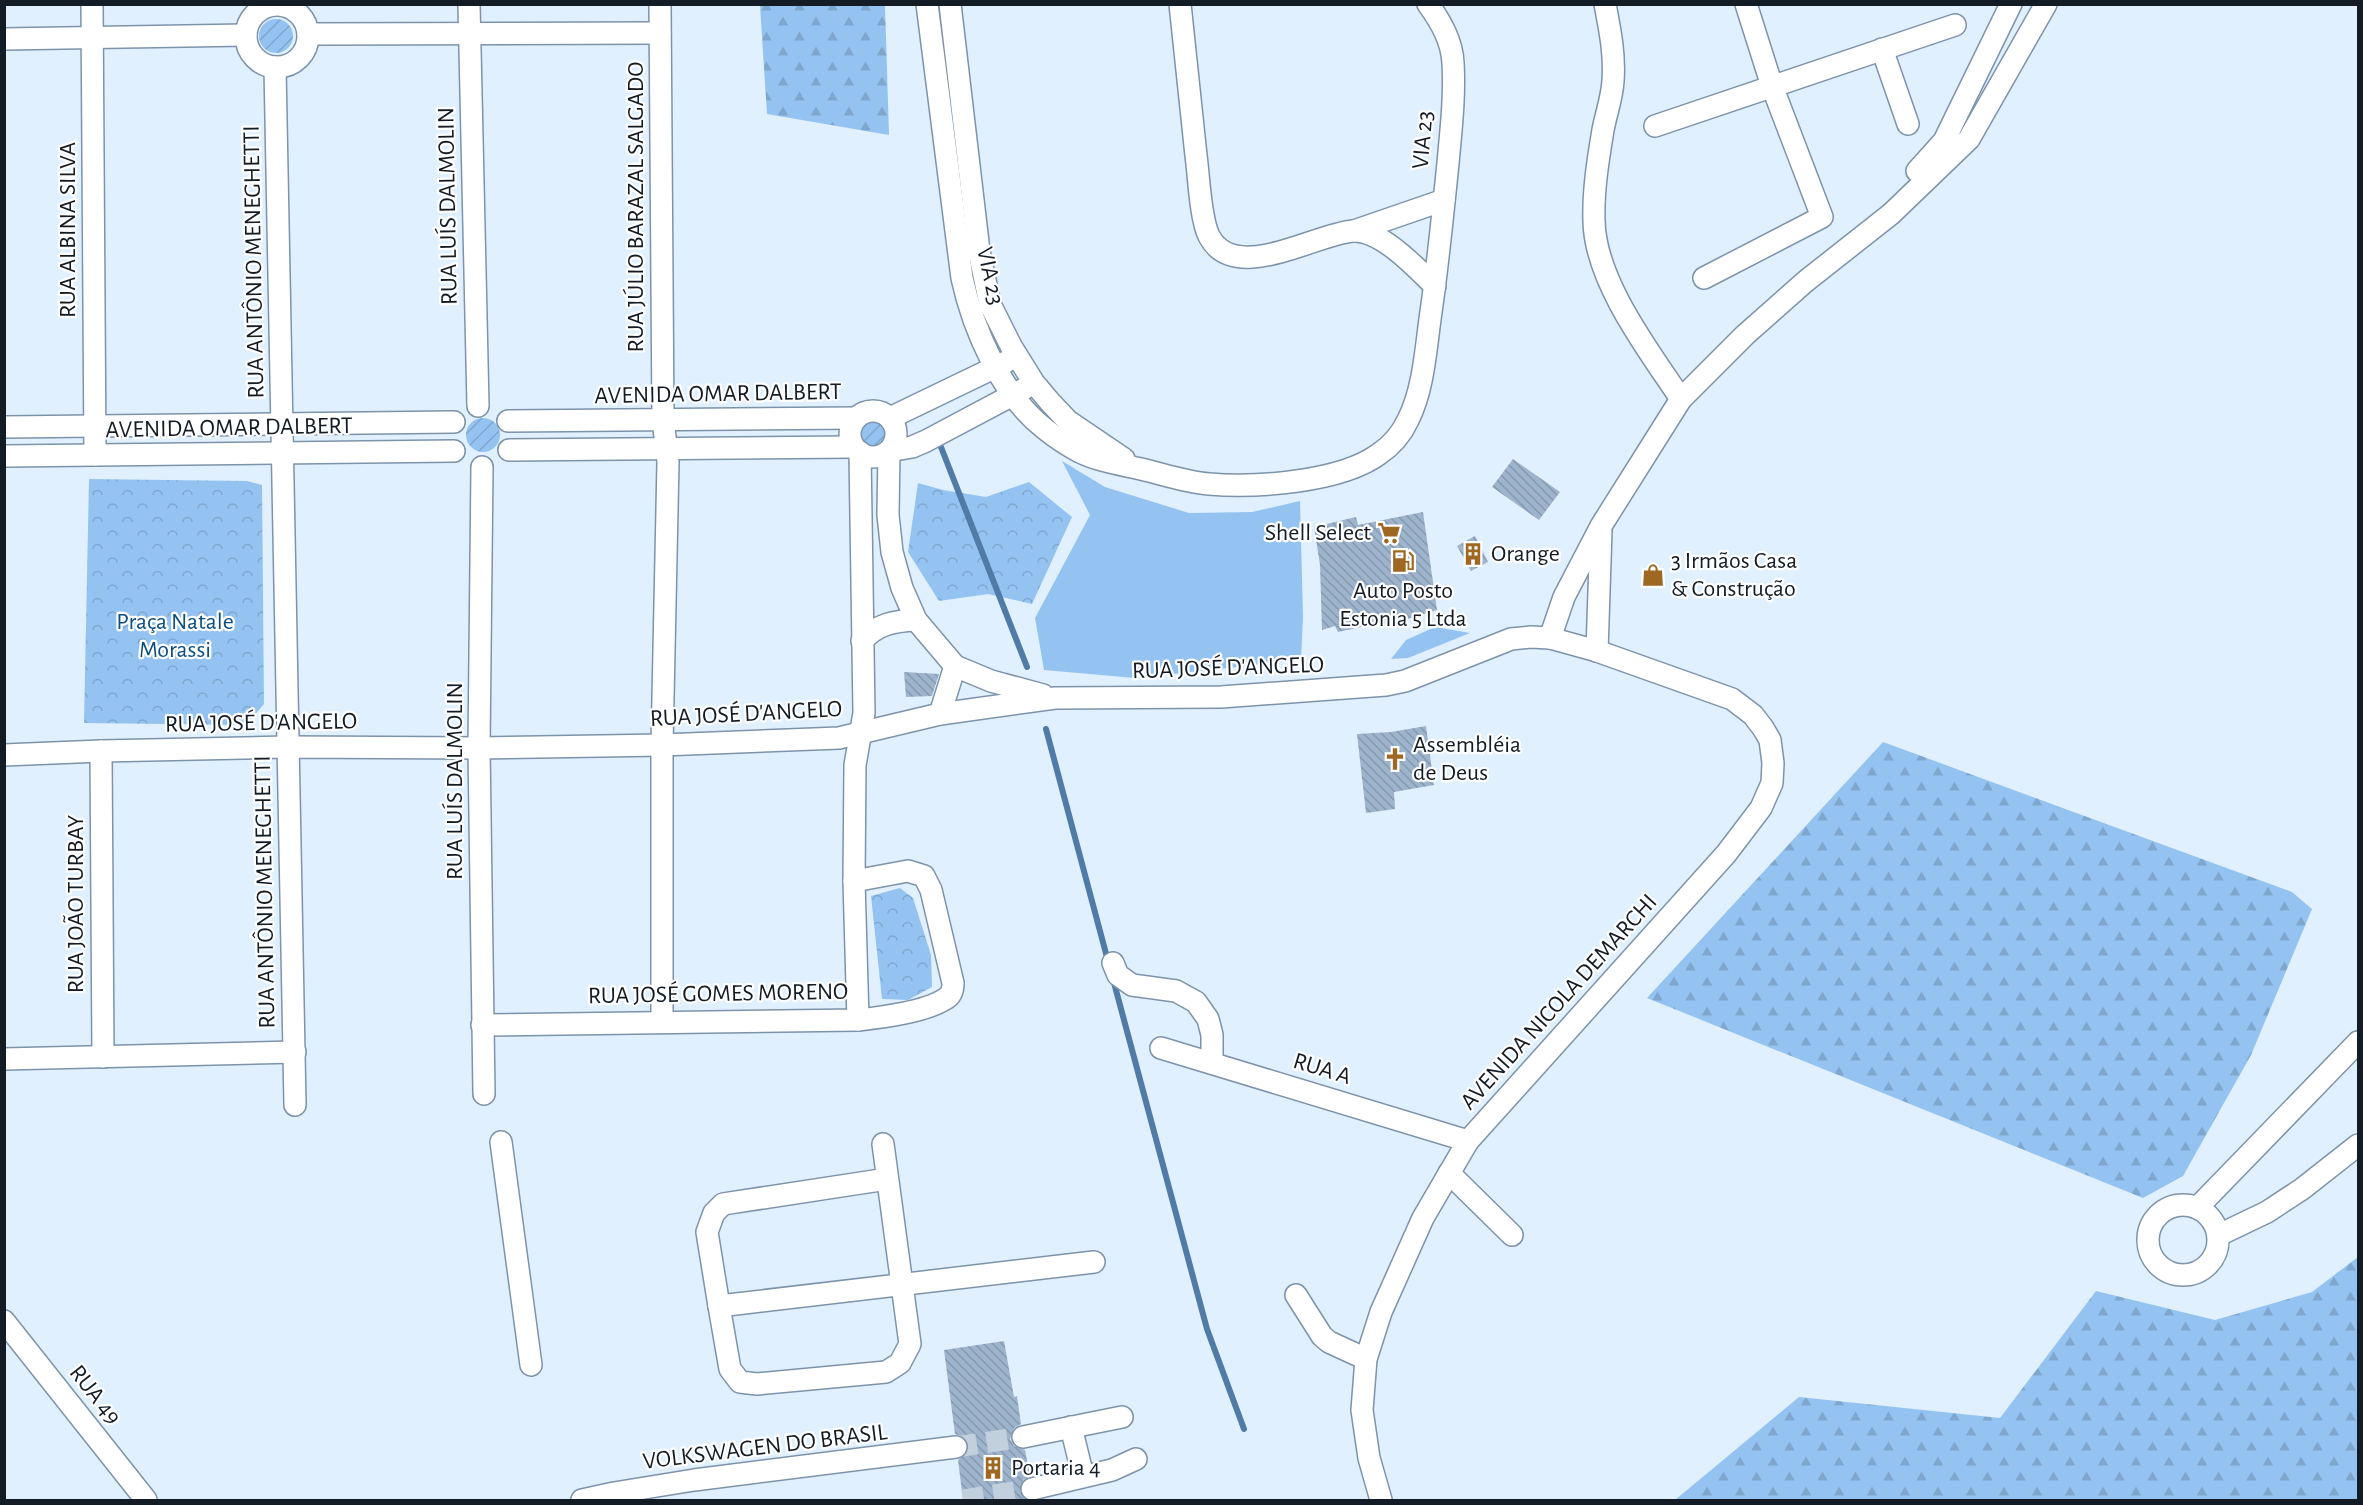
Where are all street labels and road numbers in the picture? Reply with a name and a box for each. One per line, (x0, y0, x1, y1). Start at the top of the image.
street label: RUA JÚLIO BARAZAL SALGADO (622, 62, 648, 352)
street label: RUA LUÍS DALMOLIN (432, 107, 462, 305)
street label: VIA 23 (1408, 110, 1438, 170)
street label: RUA ANTÔNIO MENEGHETTI (238, 125, 268, 399)
street label: RUA ALBINA SILVA (56, 142, 80, 318)
street label: VIA 23 (972, 245, 1008, 307)
street label: AVENIDA OMAR DALBERT (594, 380, 842, 408)
street label: AVENIDA OMAR DALBERT (105, 414, 353, 442)
street label: RUA JOSÉ D'ANGELO (1131, 651, 1325, 683)
street label: RUA LUÍS DALMOLIN (441, 682, 467, 880)
street label: RUA JOSÉ D'ANGELO (649, 695, 843, 731)
street label: RUA JOSÉ D'ANGELO (165, 707, 357, 737)
street label: RUA ANTÔNIO MENEGHETTI (249, 755, 279, 1029)
street label: RUA JOÃO TURBAY (62, 815, 88, 993)
street label: AVENIDA NICOLA DEMARCHI (1456, 890, 1662, 1114)
street label: RUA JOSÉ GOMES MORENO (588, 978, 848, 1008)
street label: RUA A (1290, 1049, 1354, 1089)
street label: RUA 49 (65, 1361, 125, 1429)
street label: VOLKSWAGEN DO BRASIL (641, 1420, 889, 1474)

